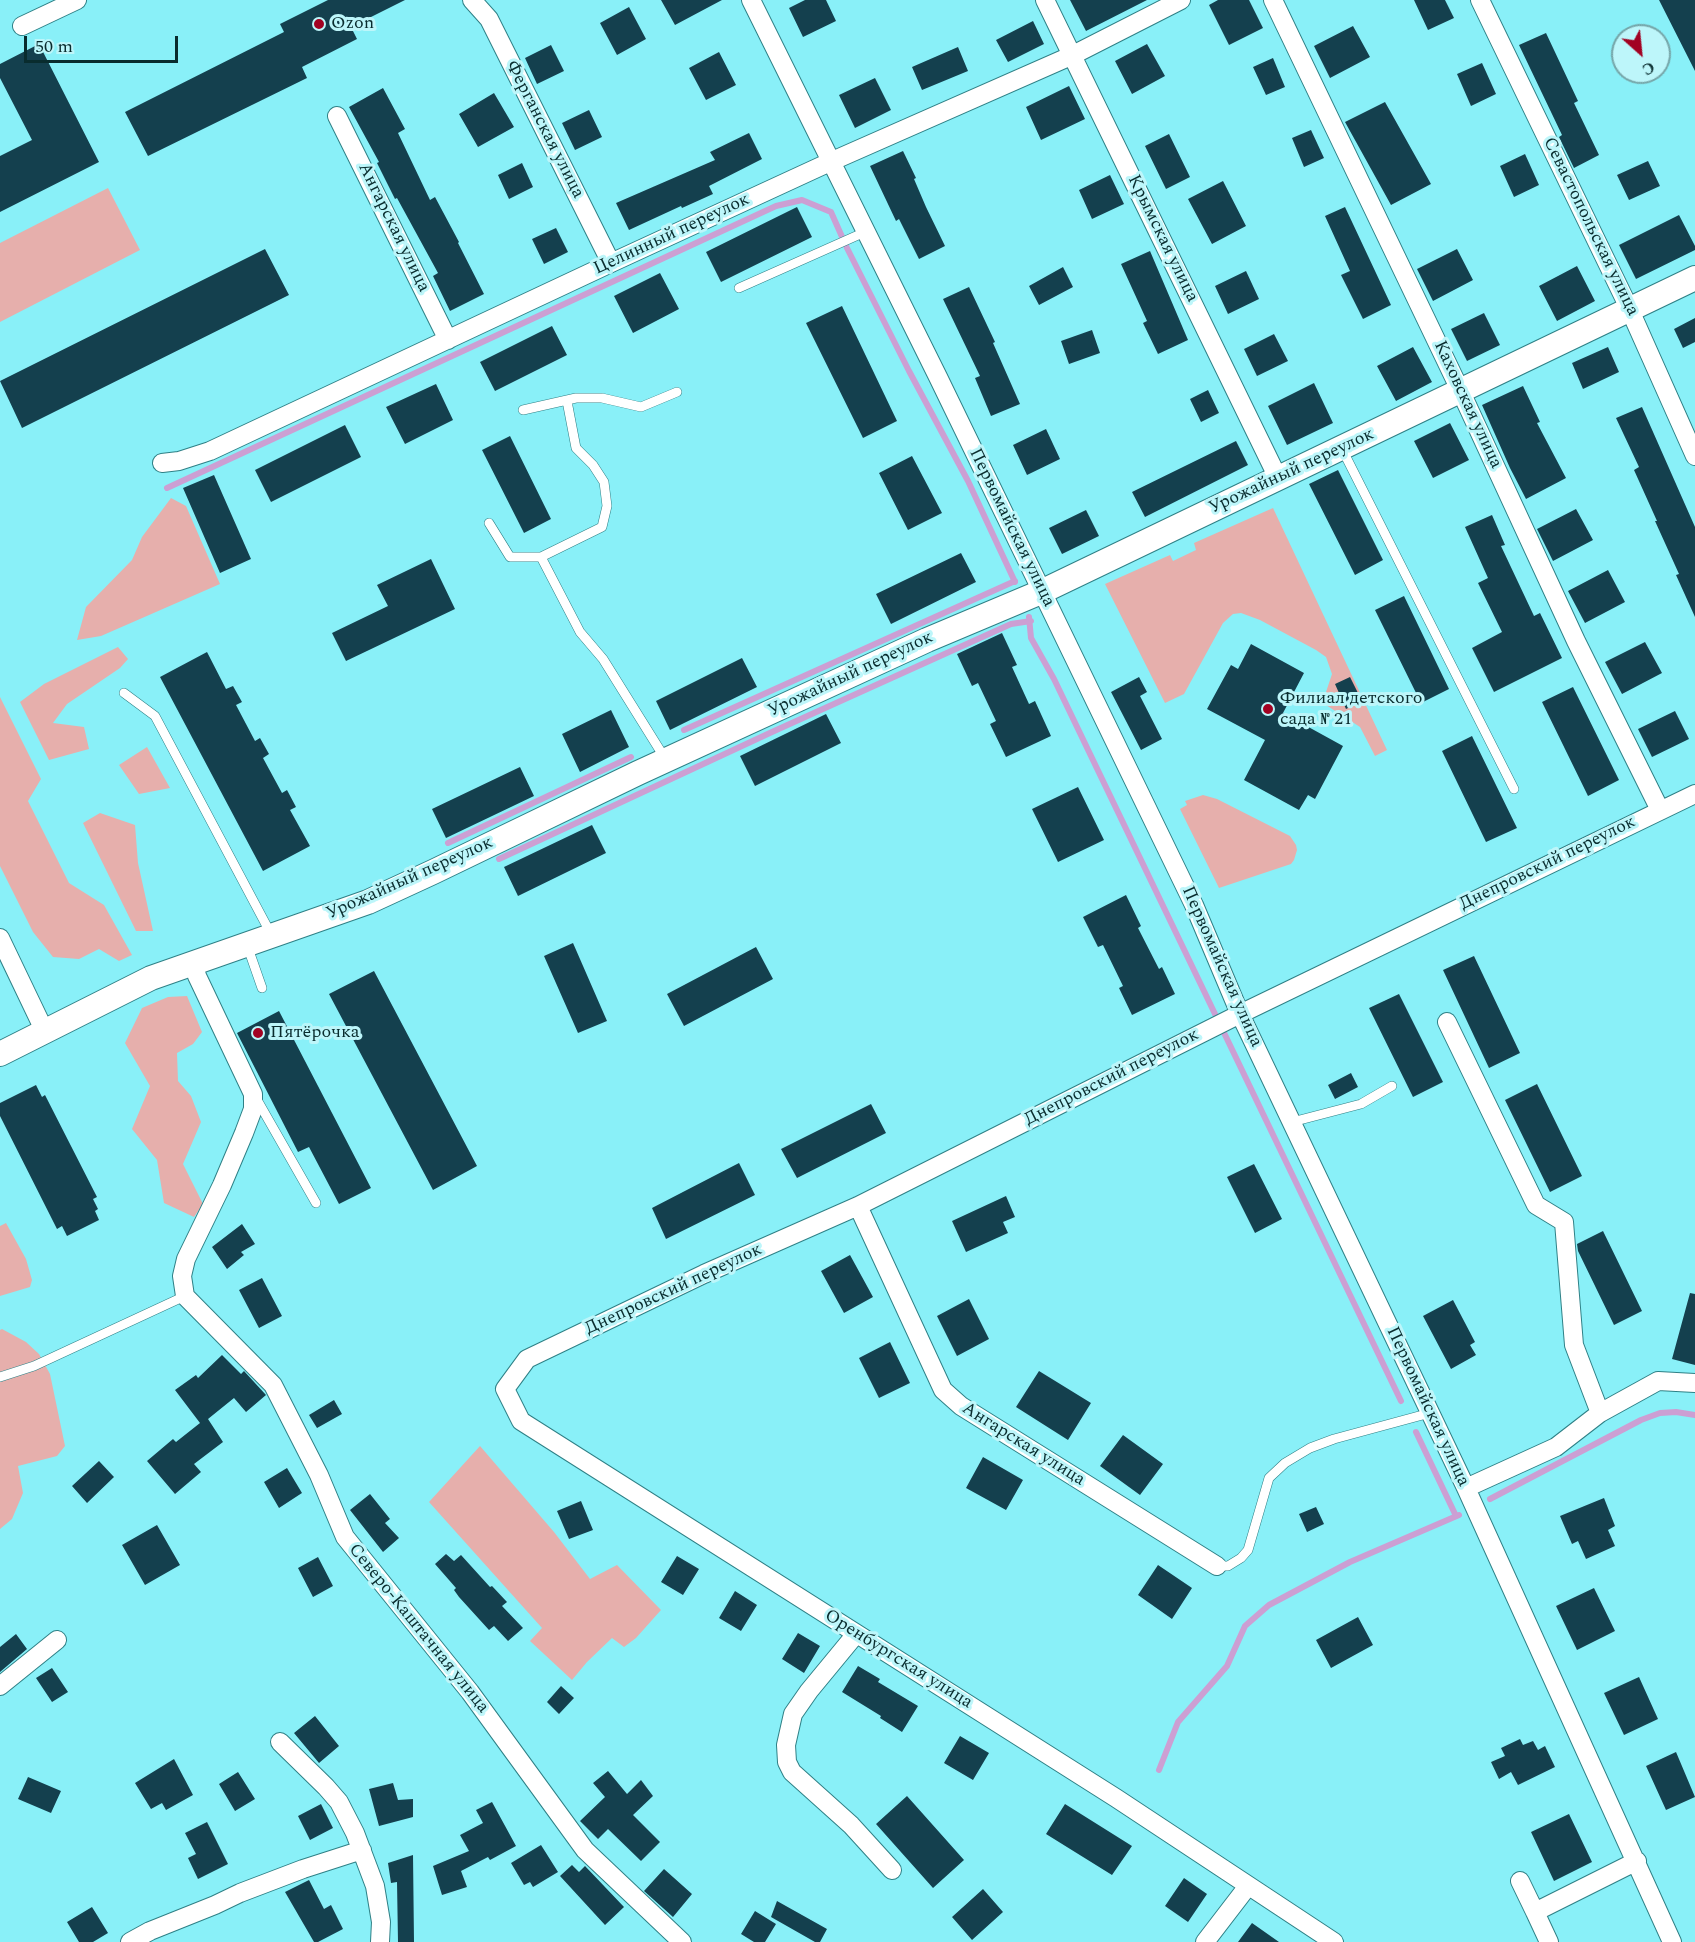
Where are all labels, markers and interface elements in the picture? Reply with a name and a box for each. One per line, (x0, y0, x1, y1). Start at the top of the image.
place label: Ozon (331, 13, 374, 35)
marker: Ozon (312, 17, 326, 31)
scale bar (27, 24, 182, 62)
north arrow (1611, 24, 1671, 84)
text: 50 m (35, 33, 73, 60)
text: С (1638, 55, 1659, 82)
street label: Ферганская улица (500, 58, 588, 202)
street label: Севастопольская улица (1537, 134, 1643, 320)
street label: Ангарская улица (352, 160, 434, 296)
street label: Крымская улица (1122, 172, 1202, 306)
street label: Целинный переулок (591, 189, 753, 281)
street label: Каховская улица (1428, 338, 1506, 472)
street label: Урожайный переулок (1206, 424, 1378, 520)
street label: Первомайская улица (963, 445, 1059, 611)
street label: Урожайный переулок (765, 627, 937, 723)
place label: Филиал детского сада № 21 (1280, 688, 1423, 730)
marker: Филиал детского сада № 21 (1261, 702, 1275, 716)
street label: Днепровский переулок (1457, 812, 1639, 916)
street label: Урожайный переулок (323, 833, 497, 925)
street label: Первомайская улица (1176, 883, 1266, 1051)
place label: Пятёрочка (270, 1022, 360, 1044)
street label: Днепровский переулок (1021, 1025, 1203, 1131)
marker: Пятёрочка (251, 1026, 265, 1040)
street label: Днепровский переулок (582, 1239, 766, 1341)
street label: Первомайская улица (1380, 1324, 1474, 1490)
street label: Ангарская улица (957, 1398, 1089, 1492)
street label: Северо-Каштачная улица (343, 1540, 493, 1718)
street label: Оренбургская улица (820, 1606, 976, 1714)

